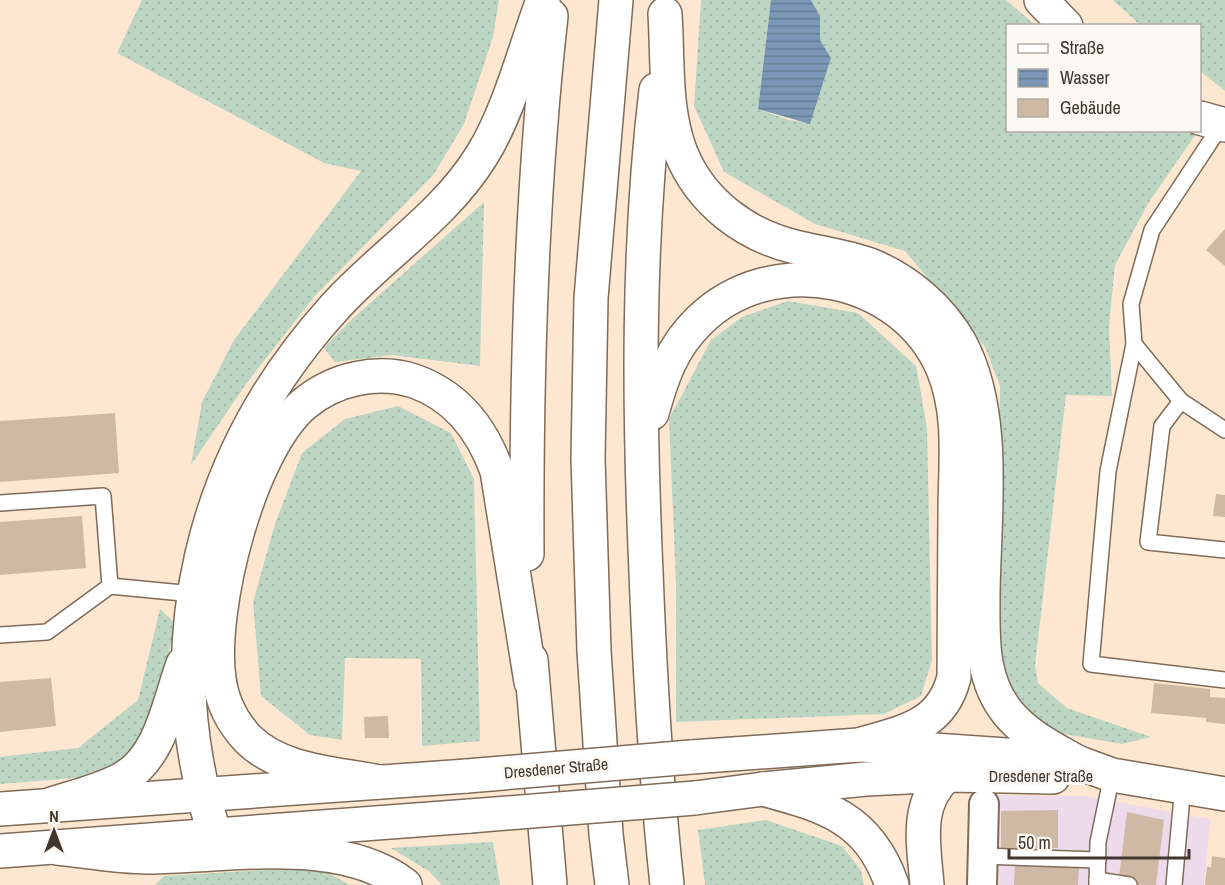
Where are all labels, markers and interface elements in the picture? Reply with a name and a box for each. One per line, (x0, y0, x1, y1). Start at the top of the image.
legend (1006, 24, 1201, 132)
text: Straße (1060, 35, 1104, 60)
text: Wasser (1060, 65, 1110, 90)
text: Gebäude (1060, 95, 1121, 120)
street label: Dresdener Straße (503, 752, 609, 784)
street label: Dresdener Straße (989, 765, 1093, 787)
north arrow (24, 801, 84, 861)
text: N (49, 805, 59, 827)
scale bar (1009, 822, 1189, 860)
text: 50 m (1018, 830, 1051, 855)

